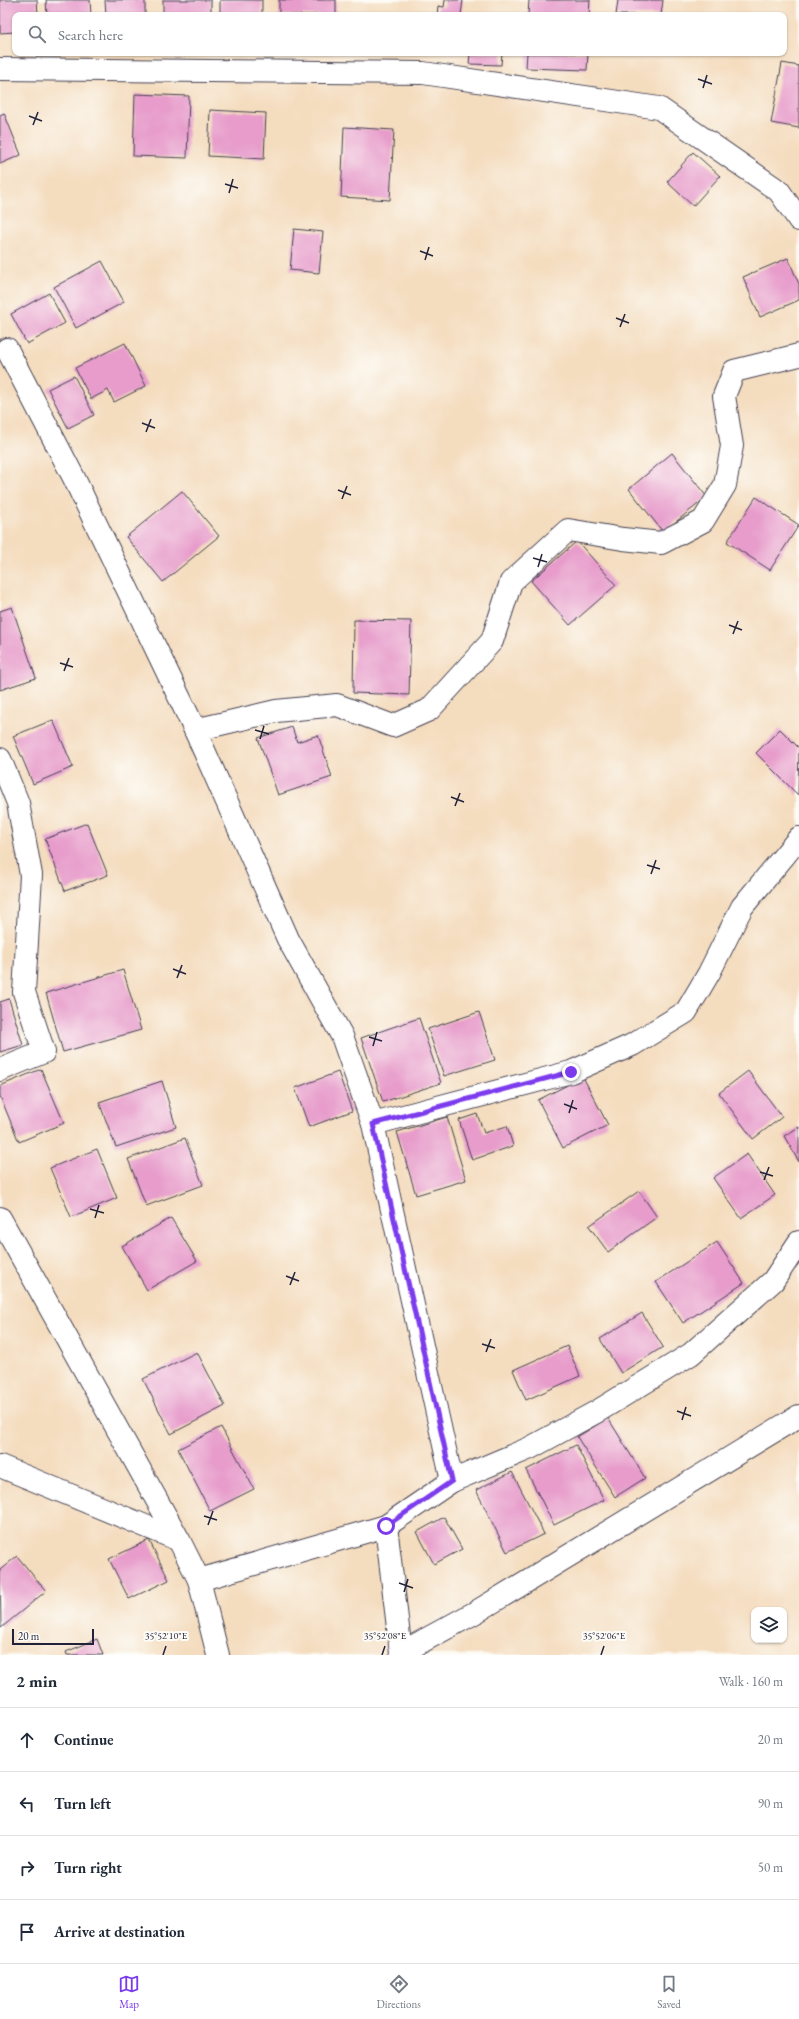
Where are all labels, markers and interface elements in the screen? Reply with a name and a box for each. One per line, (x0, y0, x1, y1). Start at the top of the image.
search box (12, 12, 787, 56)
icon: search (26, 23, 48, 45)
text: Search here (58, 25, 123, 44)
route end (562, 1063, 580, 1081)
route start (377, 1517, 395, 1535)
map controls (751, 1607, 787, 1643)
button: layers (751, 1607, 787, 1643)
scale bar (12, 1627, 94, 1646)
text: 20 m (18, 1629, 39, 1643)
text: 35°52'10"E (145, 1629, 188, 1642)
text: 35°52'08"E (364, 1629, 407, 1642)
text: 35°52'06"E (583, 1629, 626, 1642)
text: 2 min (16, 1670, 57, 1692)
text: Walk · 160 m (719, 1673, 783, 1690)
icon: ahead (16, 1729, 38, 1751)
text: Continue (54, 1730, 114, 1749)
text: 20 m (758, 1731, 783, 1748)
icon: left (16, 1793, 38, 1815)
text: Turn left (54, 1794, 111, 1813)
text: 90 m (758, 1795, 783, 1812)
icon: right (16, 1857, 38, 1879)
text: Turn right (54, 1858, 122, 1877)
text: 50 m (758, 1859, 783, 1876)
icon: arrive (16, 1921, 38, 1943)
text: Arrive at destination (54, 1922, 185, 1941)
tab: Map (118, 1973, 140, 2011)
tab: Directions (377, 1973, 421, 2011)
tab: Saved (657, 1973, 681, 2011)

